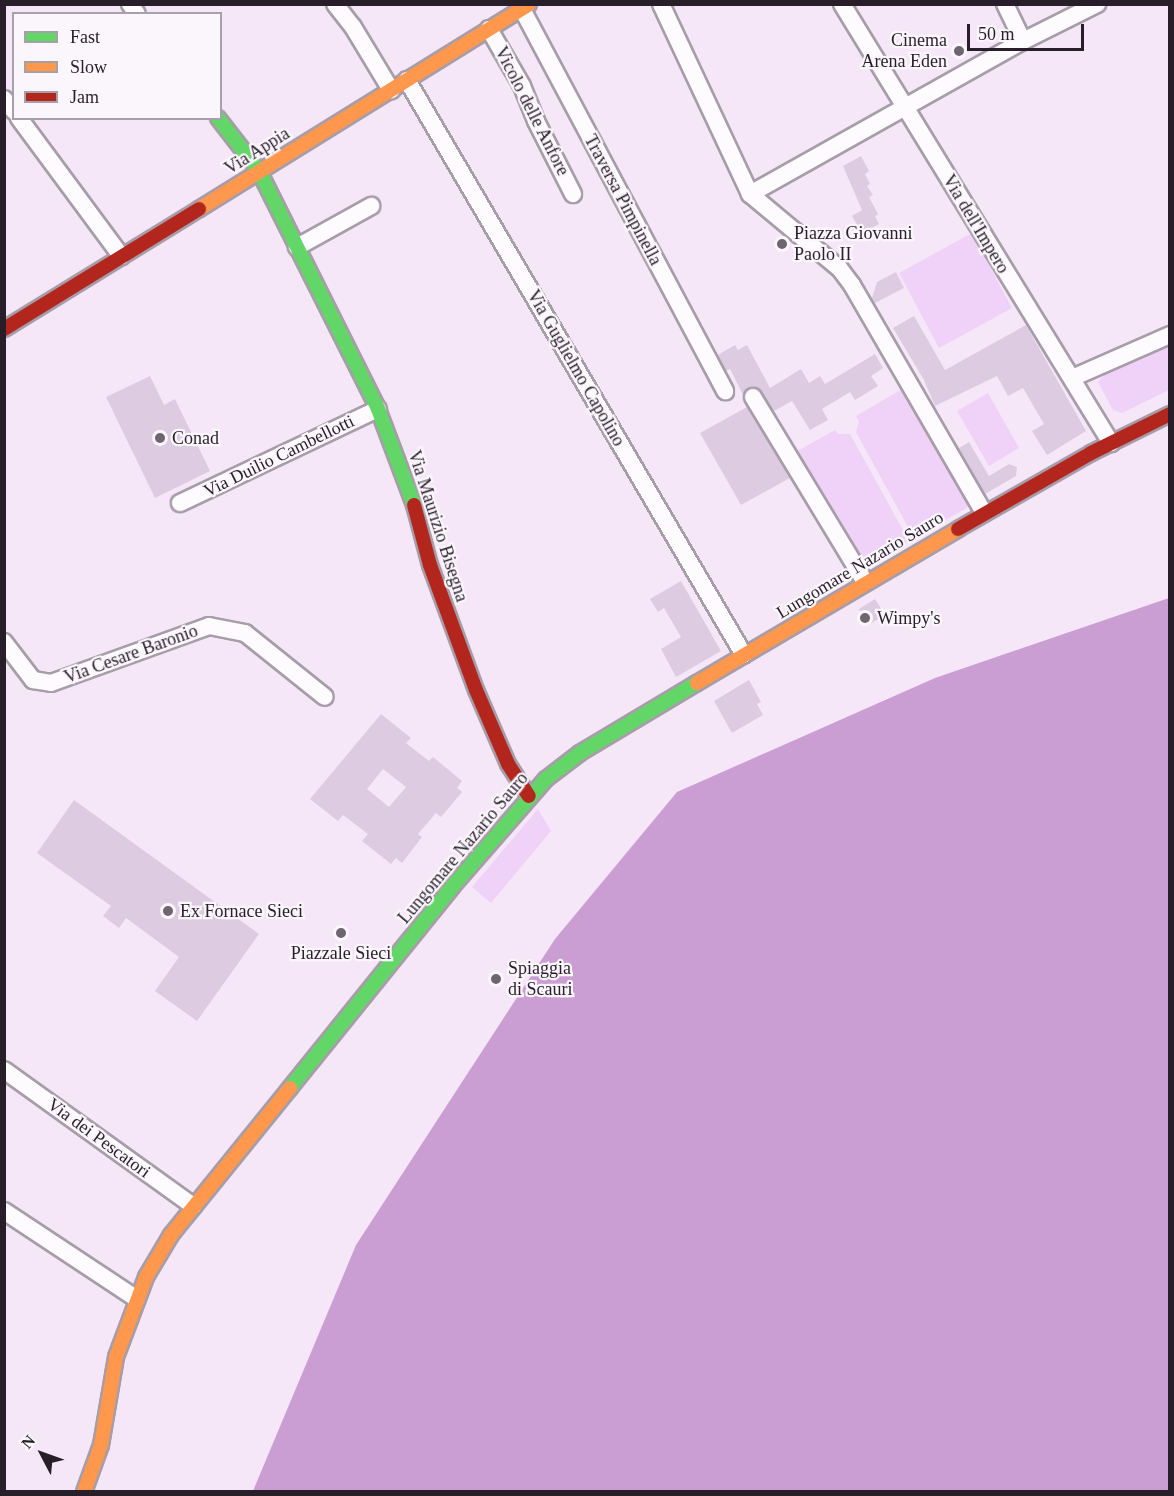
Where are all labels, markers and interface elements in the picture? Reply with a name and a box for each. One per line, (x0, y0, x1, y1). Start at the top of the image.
legend (12, 12, 222, 120)
scale bar (970, 12, 1087, 50)
text: 50 m (978, 24, 1015, 44)
text: Fast (70, 27, 100, 47)
place label: Cinema Arena Eden (862, 30, 947, 72)
street label: Vicolo delle Anfore (490, 42, 574, 180)
marker: Cinema Arena Eden (952, 44, 966, 58)
text: Slow (70, 57, 107, 77)
text: Jam (70, 87, 99, 107)
street label: Via Appia (220, 122, 294, 180)
street label: Traversa Pimpinella (579, 131, 667, 269)
street label: Via dell'Impero (938, 171, 1014, 277)
place label: Piazza Giovanni Paolo II (794, 223, 912, 266)
marker: Piazza Giovanni Paolo II (775, 237, 789, 251)
street label: Via Guglielmo Capolino (522, 286, 630, 450)
street label: Via Duilio Cambellotti (200, 410, 358, 502)
place label: Conad (172, 427, 219, 449)
marker: Conad (153, 431, 167, 445)
street label: Via Maurizio Bisegna (403, 448, 473, 604)
street label: Lungomare Nazario Sauro (773, 507, 947, 623)
place label: Wimpy's (877, 607, 941, 629)
marker: Wimpy's (858, 611, 872, 625)
street label: Via Cesare Baronio (61, 620, 201, 688)
street label: Lungomare Nazario Sauro (393, 768, 533, 928)
place label: Ex Fornace Sieci (180, 900, 303, 922)
marker: Ex Fornace Sieci (161, 904, 175, 918)
marker: Piazzale Sieci (334, 926, 348, 940)
place label: Piazzale Sieci (291, 942, 391, 964)
place label: Spiaggia di Scauri (508, 958, 572, 1000)
marker: Spiaggia di Scauri (489, 972, 503, 986)
street label: Via dei Pescatori (43, 1093, 155, 1183)
north arrow (12, 1424, 72, 1484)
text: N (18, 1432, 38, 1452)

